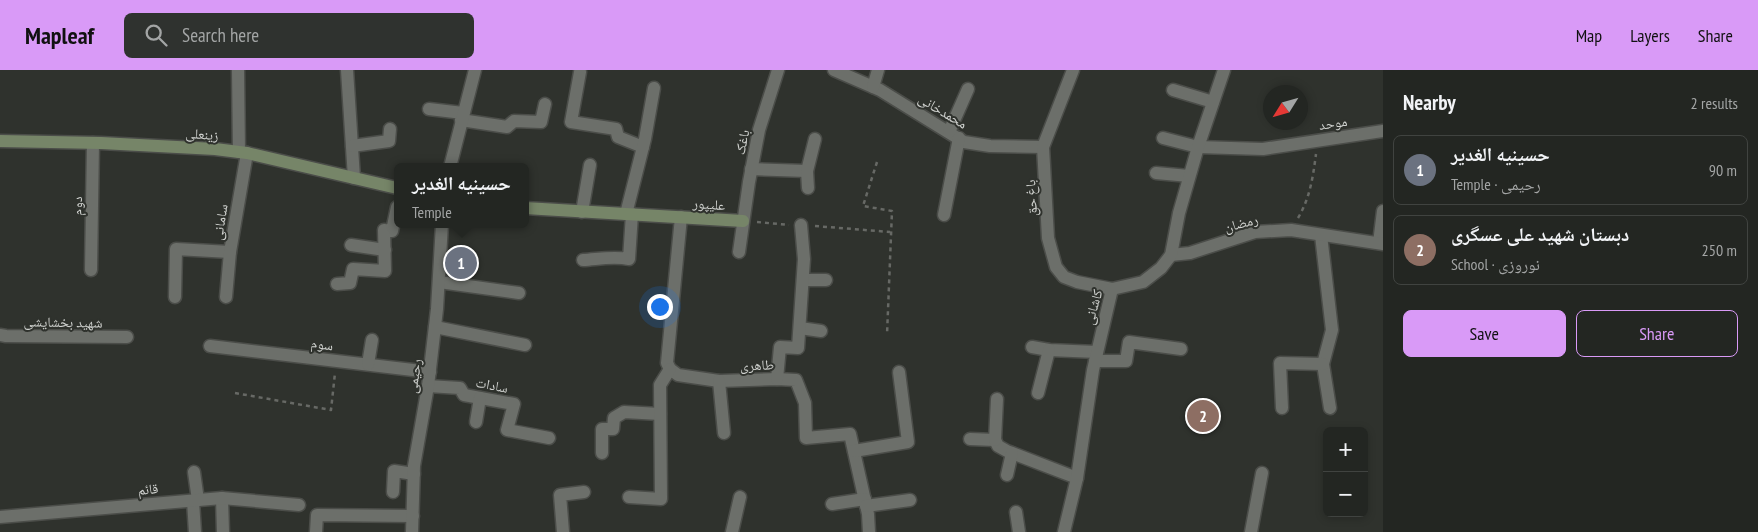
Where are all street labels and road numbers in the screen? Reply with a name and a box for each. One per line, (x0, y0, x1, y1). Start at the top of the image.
street label: محمدخانی (915, 89, 971, 133)
street label: موحد (1318, 112, 1348, 134)
street label: زینعلی (185, 124, 219, 144)
street label: باغک (731, 128, 753, 156)
street label: باغ حق (1021, 179, 1042, 217)
street label: علیپور (691, 194, 726, 214)
street label: دوم (68, 196, 87, 216)
street label: سامانی (208, 203, 232, 241)
street label: رمضان (1222, 210, 1260, 236)
street label: کاشانی (1079, 287, 1107, 327)
street label: شهید بخشایشی (23, 312, 103, 332)
street label: سوم (310, 334, 334, 355)
street label: طاهری (740, 355, 774, 375)
street label: رحیمی (403, 358, 425, 394)
street label: سادات (474, 373, 510, 397)
street label: قائم (137, 479, 159, 500)

